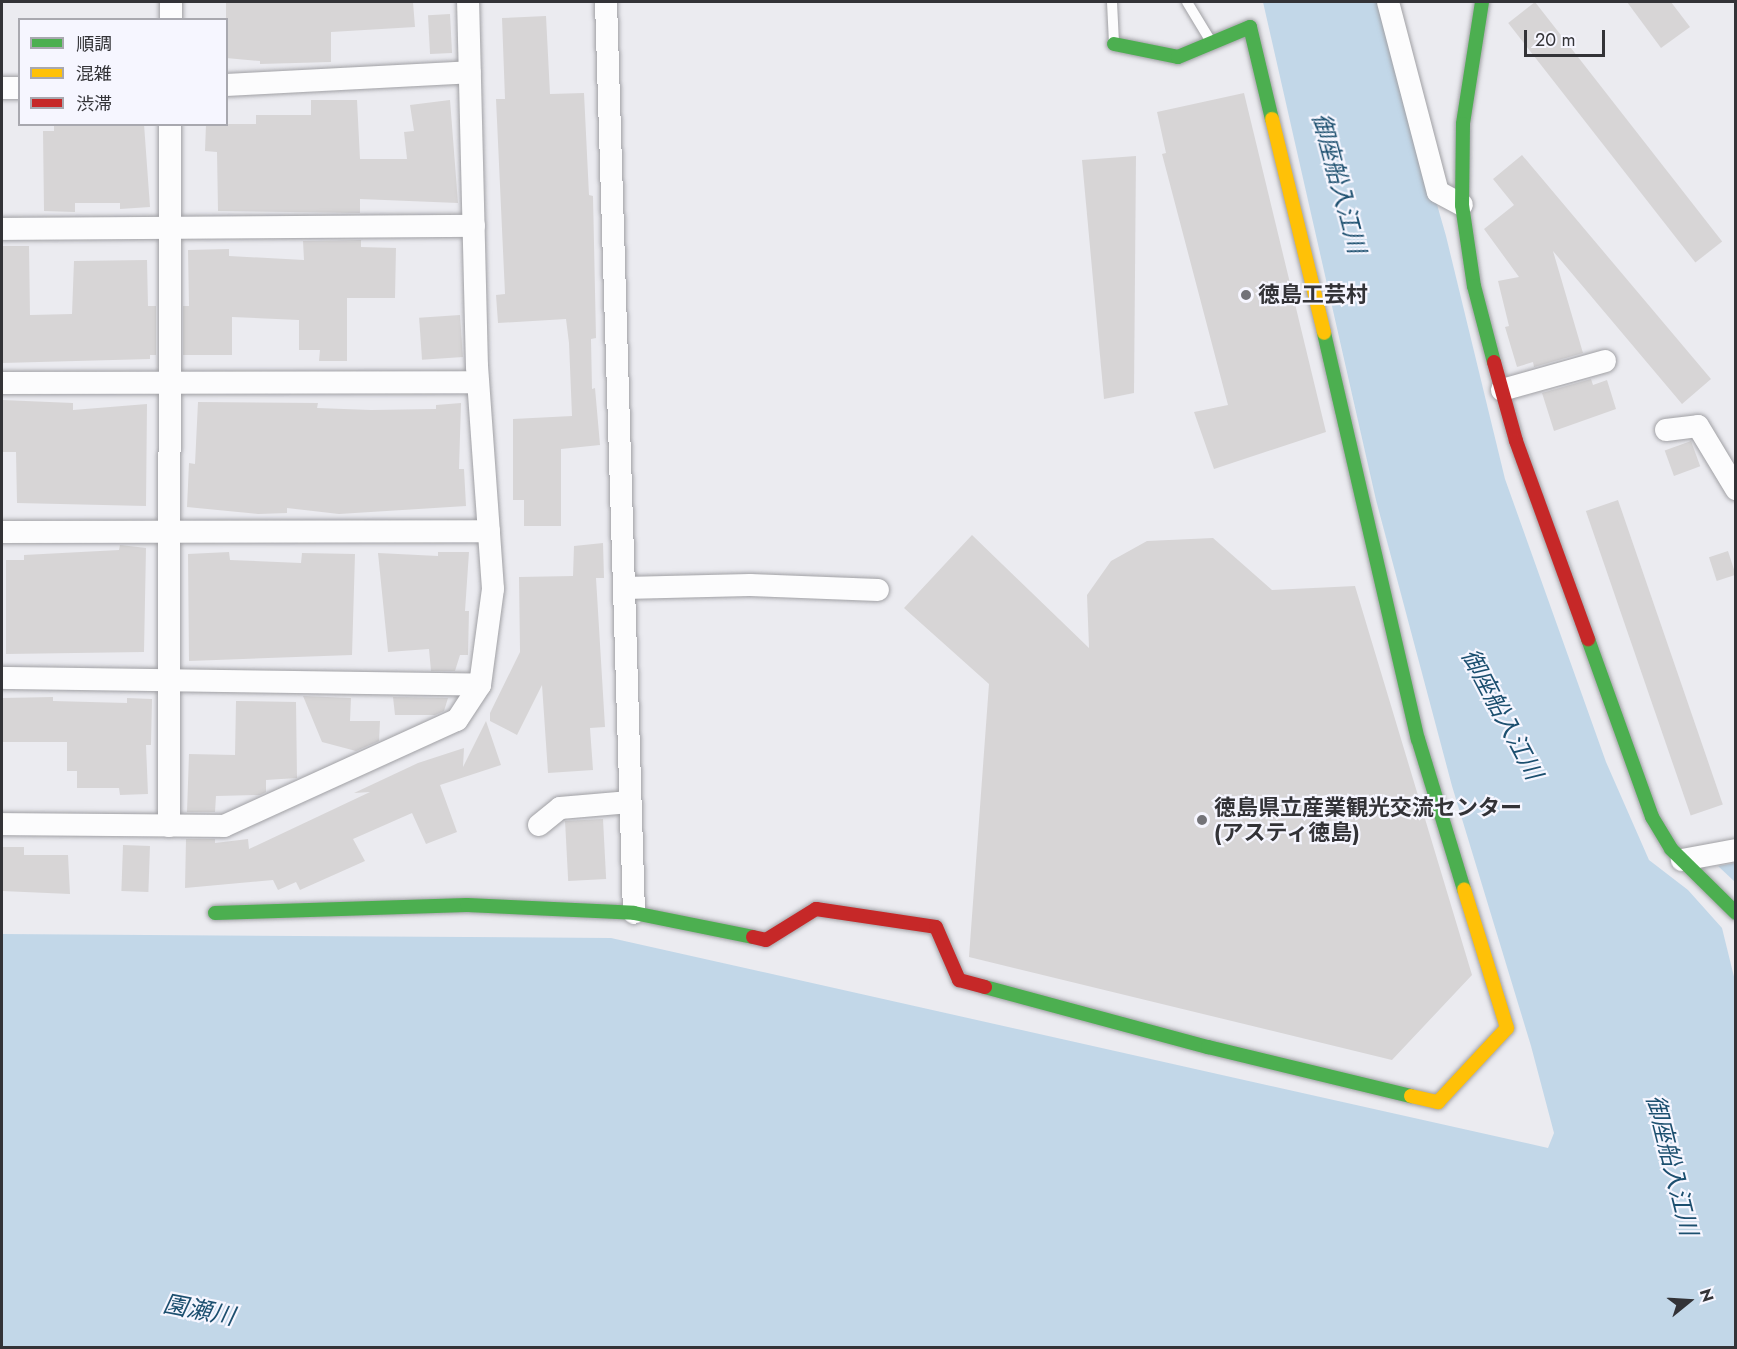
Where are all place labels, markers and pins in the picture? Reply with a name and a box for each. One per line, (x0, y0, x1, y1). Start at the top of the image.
place label: 徳島工芸村 (1258, 282, 1368, 308)
marker: 徳島工芸村 (1239, 288, 1253, 302)
place label: 徳島県立産業観光交流センター (アスティ徳島) (1214, 794, 1522, 846)
marker: 徳島県立産業観光交流センター (アスティ徳島) (1195, 813, 1209, 827)

